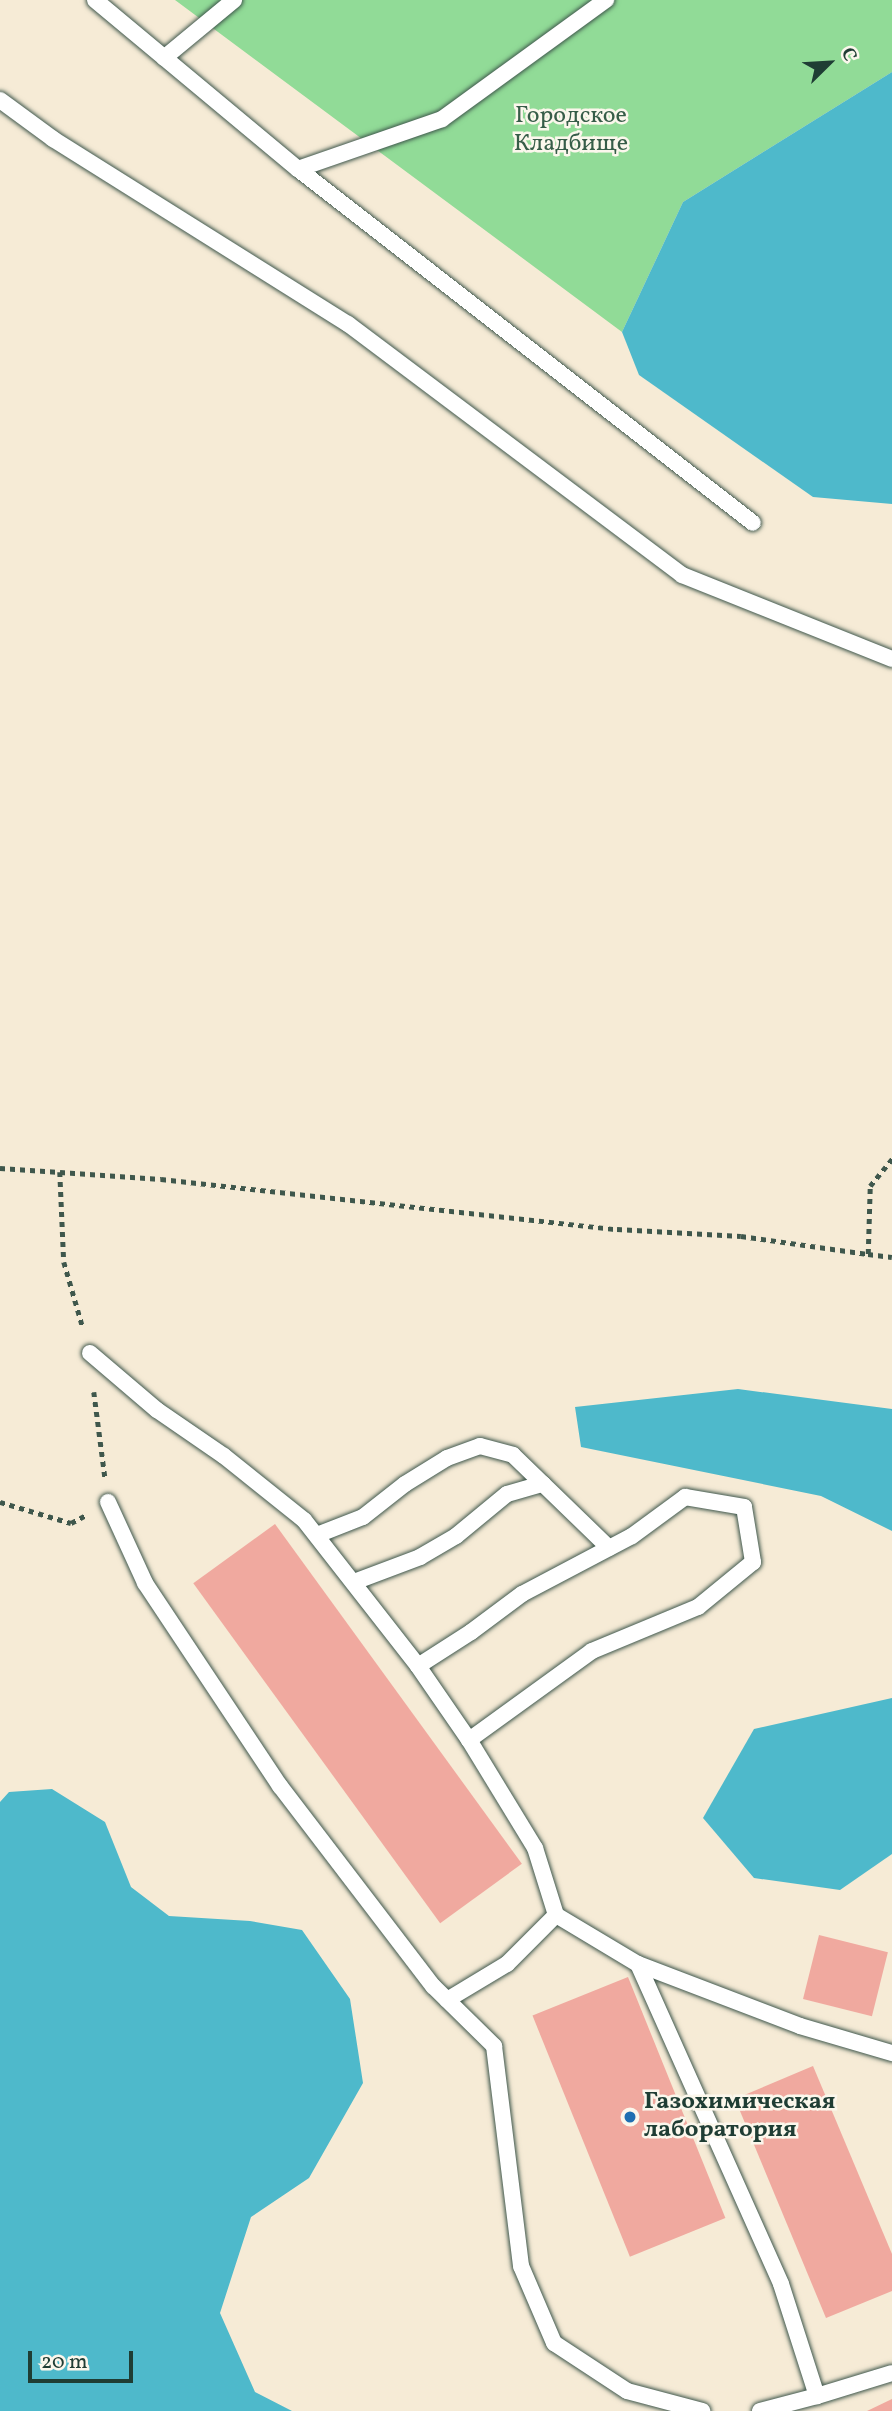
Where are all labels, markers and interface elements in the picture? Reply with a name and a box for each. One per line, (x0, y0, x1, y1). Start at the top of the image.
north arrow (794, 28, 864, 98)
text: С (834, 44, 863, 65)
park label: Городское Кладбище (514, 103, 628, 159)
place label: Газохимическая лаборатория (644, 2089, 835, 2145)
marker: Газохимическая лаборатория (622, 2109, 638, 2125)
scale bar (32, 2338, 136, 2382)
text: 20 m (41, 2348, 87, 2377)

